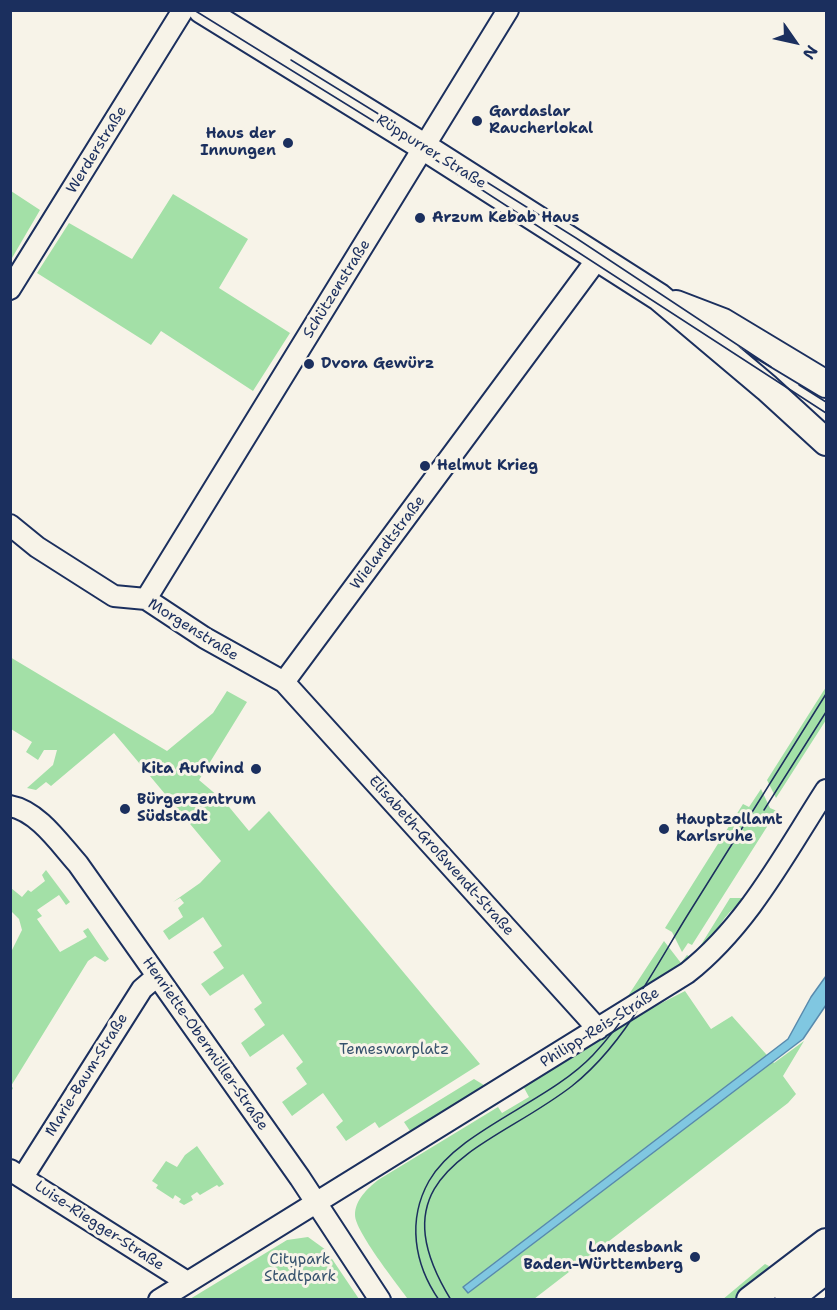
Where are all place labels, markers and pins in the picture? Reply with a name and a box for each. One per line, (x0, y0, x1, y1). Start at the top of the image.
place label: Gardaslar Raucherlokal (489, 103, 593, 138)
marker: Gardaslar Raucherlokal (470, 114, 484, 128)
place label: Haus der Innungen (200, 125, 276, 160)
marker: Haus der Innungen (281, 136, 295, 150)
place label: Arzum Kebab Haus (432, 209, 579, 227)
marker: Arzum Kebab Haus (413, 211, 427, 225)
place label: Dvora Gewürz (321, 355, 434, 373)
marker: Dvora Gewürz (302, 357, 316, 371)
place label: Helmut Krieg (437, 457, 538, 475)
marker: Helmut Krieg (418, 459, 432, 473)
place label: Kita Aufwind (141, 760, 244, 778)
marker: Kita Aufwind (249, 762, 263, 776)
place label: Bürgerzentrum Südstadt (137, 791, 256, 826)
marker: Bürgerzentrum Südstadt (118, 802, 132, 816)
place label: Hauptzollamt Karlsruhe (676, 811, 783, 846)
marker: Hauptzollamt Karlsruhe (657, 822, 671, 836)
place label: Landesbank Baden-Württemberg (524, 1239, 683, 1274)
marker: Landesbank Baden-Württemberg (688, 1250, 702, 1264)

